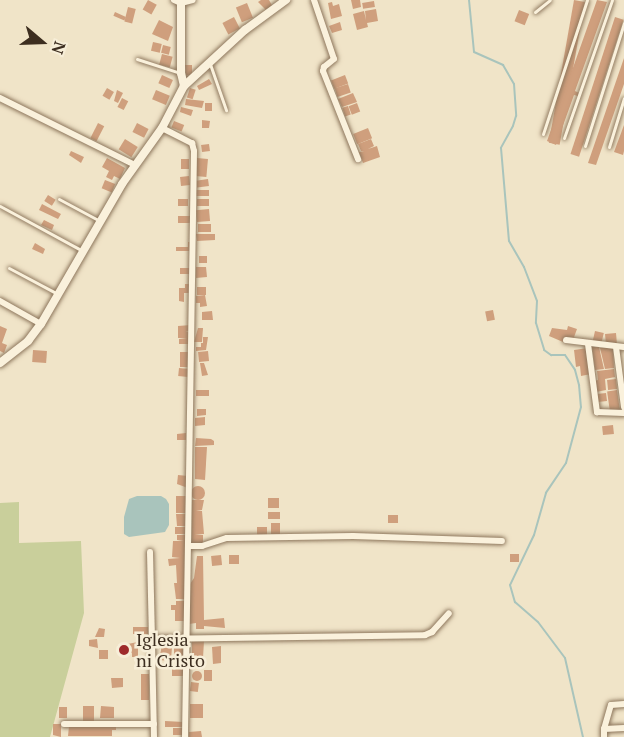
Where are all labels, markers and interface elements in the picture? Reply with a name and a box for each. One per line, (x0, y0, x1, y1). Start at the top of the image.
north arrow (12, 12, 72, 72)
text: N (47, 39, 71, 57)
place label: Iglesia ni Cristo (136, 629, 205, 672)
marker: Iglesia ni Cristo (117, 643, 131, 657)

